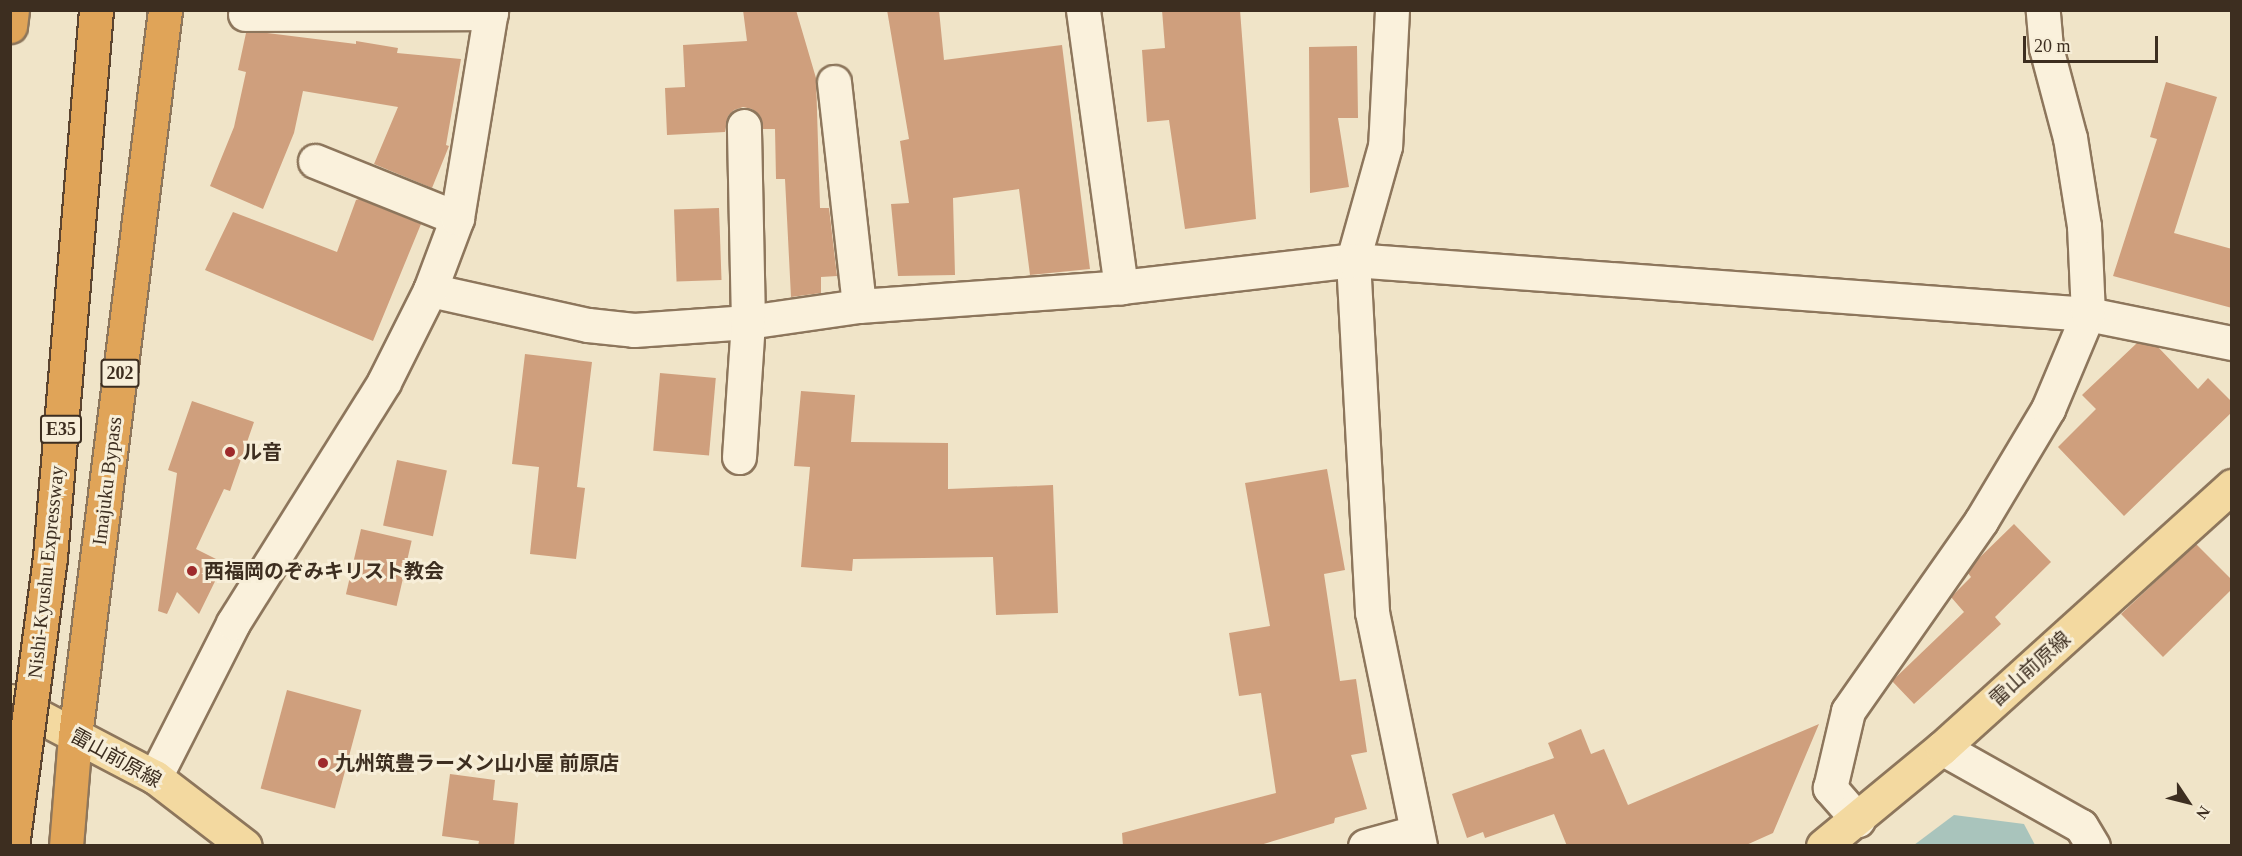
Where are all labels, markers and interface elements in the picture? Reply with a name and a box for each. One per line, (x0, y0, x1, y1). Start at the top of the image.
scale bar (2026, 24, 2161, 62)
text: 20 m (2034, 36, 2071, 56)
road number: 202 (100, 358, 140, 388)
road number: E35 (38, 414, 84, 444)
street label: Imajuku Bypass (87, 415, 127, 547)
place label: ル音 (242, 440, 282, 464)
marker: ル音 (223, 445, 237, 459)
street label: Nishi-Kyushu Expressway (23, 464, 69, 680)
place label: 西福岡のぞみキリスト教会 (204, 559, 444, 583)
marker: 西福岡のぞみキリスト教会 (185, 564, 199, 578)
street label: 雷山前原線 (1985, 627, 2075, 711)
street label: 雷山前原線 (66, 723, 166, 793)
place label: 九州筑豊ラーメン山小屋 前原店 (335, 751, 620, 775)
marker: 九州筑豊ラーメン山小屋 前原店 (316, 756, 330, 770)
north arrow (2158, 772, 2218, 832)
text: N (2193, 803, 2213, 822)

